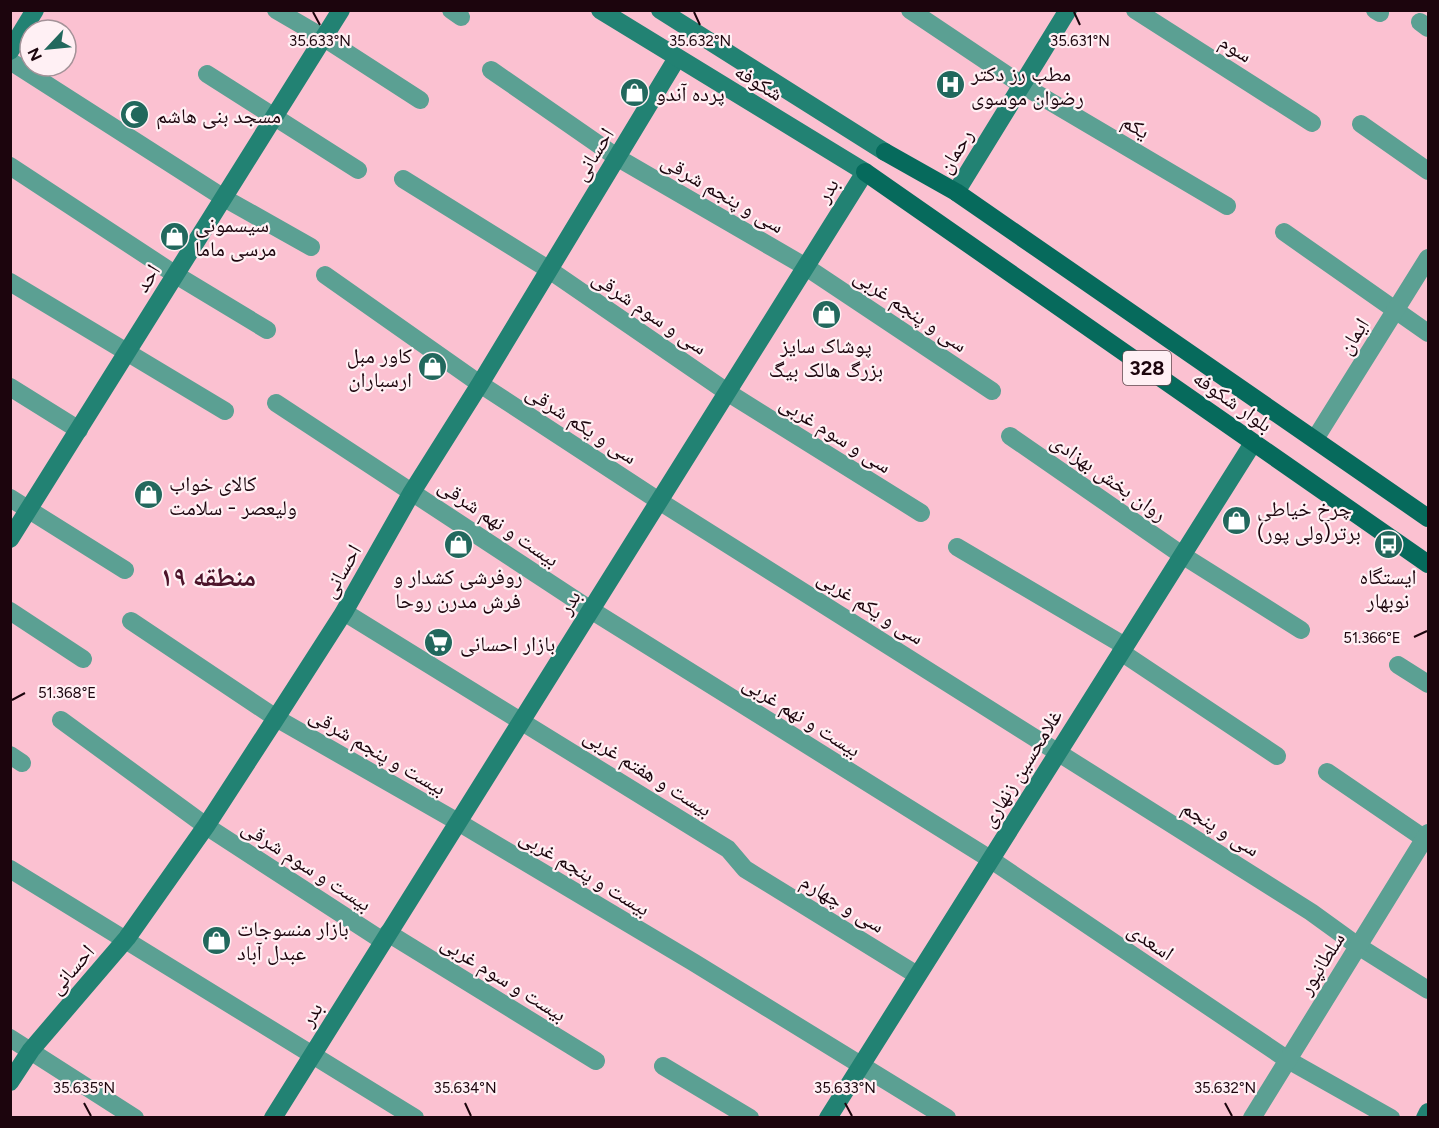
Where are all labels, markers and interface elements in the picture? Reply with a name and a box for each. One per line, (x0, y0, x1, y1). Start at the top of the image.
north arrow (18, 18, 78, 78)
street label: سوم (1214, 28, 1257, 69)
text: 35.633°N (289, 32, 351, 50)
text: 35.632°N (669, 32, 731, 50)
text: 35.631°N (1050, 32, 1110, 50)
text: N (24, 45, 46, 64)
street label: شکوفه (730, 58, 788, 106)
place label: مطب رز دکتر رضوان موسوی (970, 61, 1084, 110)
hospital icon: مطب رز دکتر رضوان موسوی (934, 69, 966, 101)
shop icon: پرده آندو (619, 77, 651, 109)
place label: پرده آندو (656, 81, 725, 106)
mosque icon: مسجد بنی هاشم (119, 99, 151, 131)
place label: مسجد بنی هاشم (156, 103, 281, 130)
street label: یکم (1117, 108, 1154, 146)
street label: احسانی (567, 123, 620, 186)
street label: رحمان (932, 124, 978, 178)
street label: سی و پنجم شرقی (656, 148, 789, 240)
street label: بدر (810, 173, 844, 208)
place label: سیسمونی مرسی ماما (195, 212, 276, 262)
shop icon: سیسمونی مرسی ماما (158, 220, 190, 252)
street label: احد (129, 259, 165, 297)
street label: سی و پنجم غربی (848, 263, 972, 359)
street label: سی و سوم شرقی (587, 264, 712, 361)
shop icon: پوشاک سایز بزرگ هالک بیگ (810, 298, 842, 330)
street label: ایمان (1332, 313, 1374, 359)
place label: پوشاک سایز بزرگ هالک بیگ (769, 333, 883, 382)
place label: كاور مبل ارسباران (347, 343, 412, 392)
shop icon: كاور مبل ارسباران (417, 351, 449, 383)
road number: 328 (1123, 351, 1171, 385)
street label: بلوار شکوفه (1189, 365, 1277, 437)
street label: سی و یکم شرقی (521, 379, 642, 471)
street label: سی و سوم غربی (775, 390, 896, 480)
street label: روان بخش بهزادی (1046, 428, 1172, 527)
place label: کالای خواب ولیعصر - سلامت (169, 471, 297, 520)
street label: بیست و نهم شرقی (433, 472, 564, 573)
shop icon: کالای خواب ولیعصر - سلامت (132, 479, 164, 511)
place label: چرخ خیاطی برتر(ولی پور) (1257, 496, 1361, 546)
shop icon: چرخ خیاطی برتر(ولی پور) (1220, 504, 1252, 536)
shop icon: روفرشی کشدار و فرش مدرن روحا (442, 529, 474, 561)
bus stop icon: ایستگاه نوبهار (1372, 529, 1404, 561)
street label: احسانی (316, 540, 367, 603)
district label: منطقه ۱۹ (160, 560, 256, 593)
place label: روفرشی کشدار و فرش مدرن روحا (393, 564, 523, 614)
street label: سی و یکم غربی (812, 564, 929, 651)
place label: ایستگاه نوبهار (1359, 564, 1417, 613)
street label: بدر (552, 585, 586, 620)
supermarket icon: بازار احسانی (423, 627, 455, 659)
text: 51.366°E (1343, 629, 1401, 647)
place label: بازار احسانی (460, 631, 555, 657)
street label: بیست و نهم غربی (738, 670, 865, 764)
text: 51.368°E (38, 684, 96, 702)
street label: بیست و پنجم شرقی (304, 702, 451, 802)
street label: غلامحسین زنهاری (975, 704, 1068, 832)
street label: بیست و هفتم غربی (578, 723, 717, 823)
street label: سی و پنجم (1176, 794, 1264, 863)
street label: بیست و سوم شرقی (237, 814, 376, 918)
street label: بیست و پنجم غربی (514, 823, 655, 922)
street label: سی و چهارم (795, 868, 890, 940)
place label: بازار منسوجات عبدل آباد (237, 916, 349, 965)
street label: اسعدی (1123, 917, 1179, 965)
shop icon: بازار منسوجات عبدل آباد (200, 924, 232, 956)
street label: سلطانپور (1292, 927, 1350, 1000)
street label: بیست و سوم غربی (436, 930, 571, 1028)
street label: احسانی (43, 939, 100, 1000)
street label: بدر (294, 997, 328, 1032)
text: 35.635°N (53, 1079, 115, 1097)
text: 35.634°N (433, 1079, 497, 1097)
text: 35.633°N (814, 1079, 876, 1097)
text: 35.632°N (1194, 1079, 1256, 1097)

